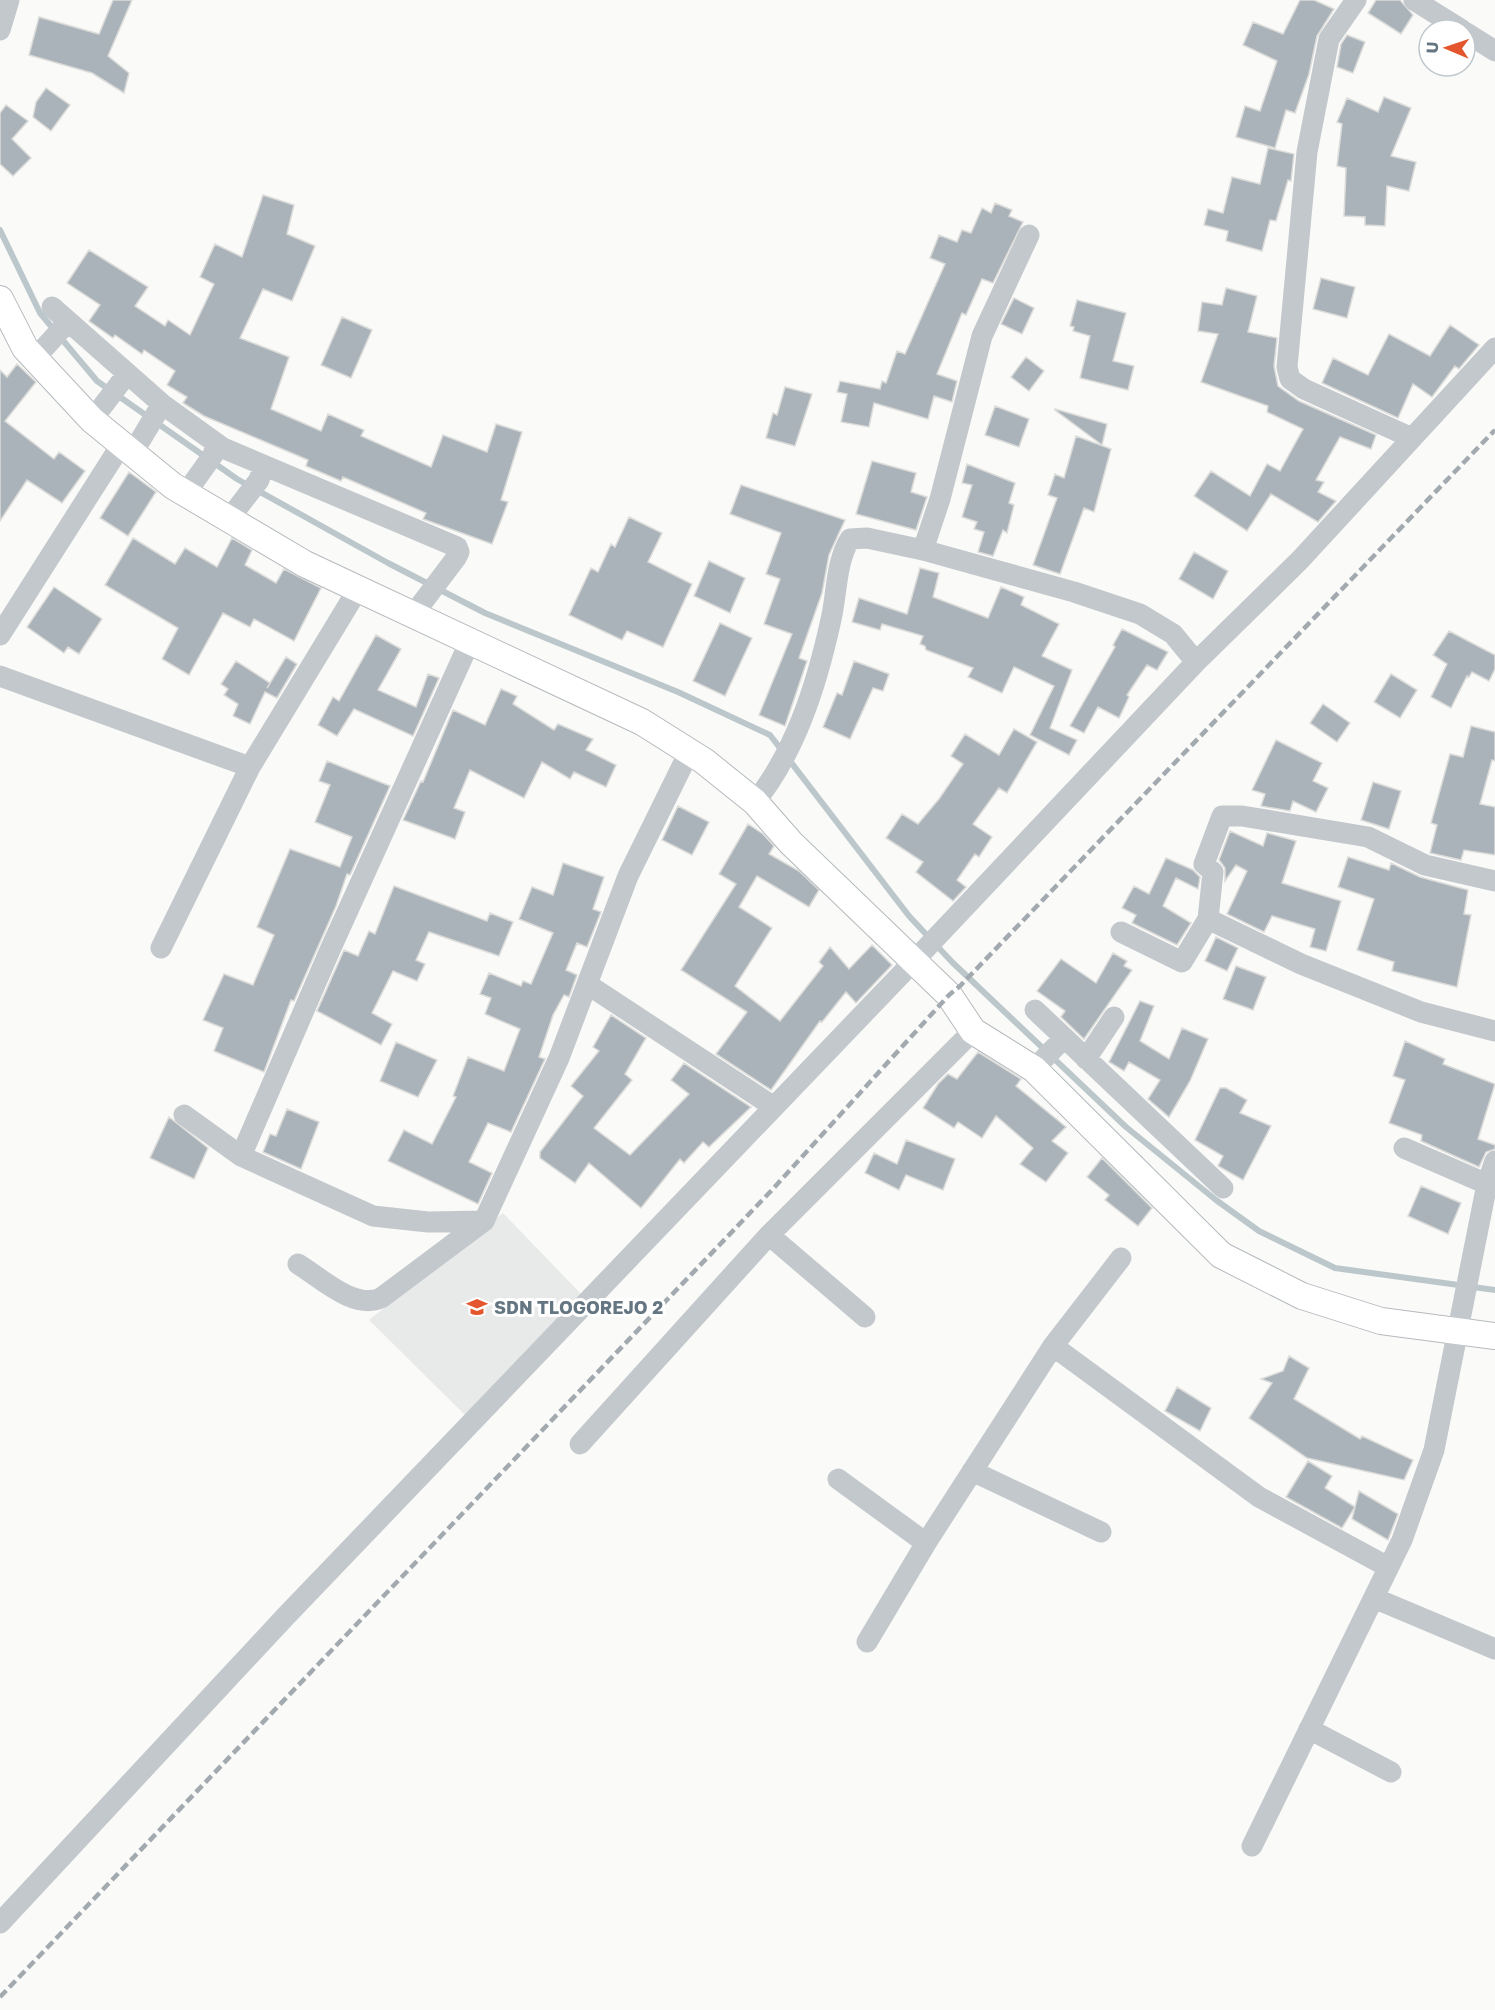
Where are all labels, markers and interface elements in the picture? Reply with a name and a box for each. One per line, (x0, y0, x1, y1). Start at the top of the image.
north arrow (1417, 18, 1477, 78)
text: U (1422, 41, 1442, 54)
school or university icon: SDN TLOGOREJO 2 (465, 1295, 489, 1319)
place label: SDN TLOGOREJO 2 (494, 1296, 663, 1318)

